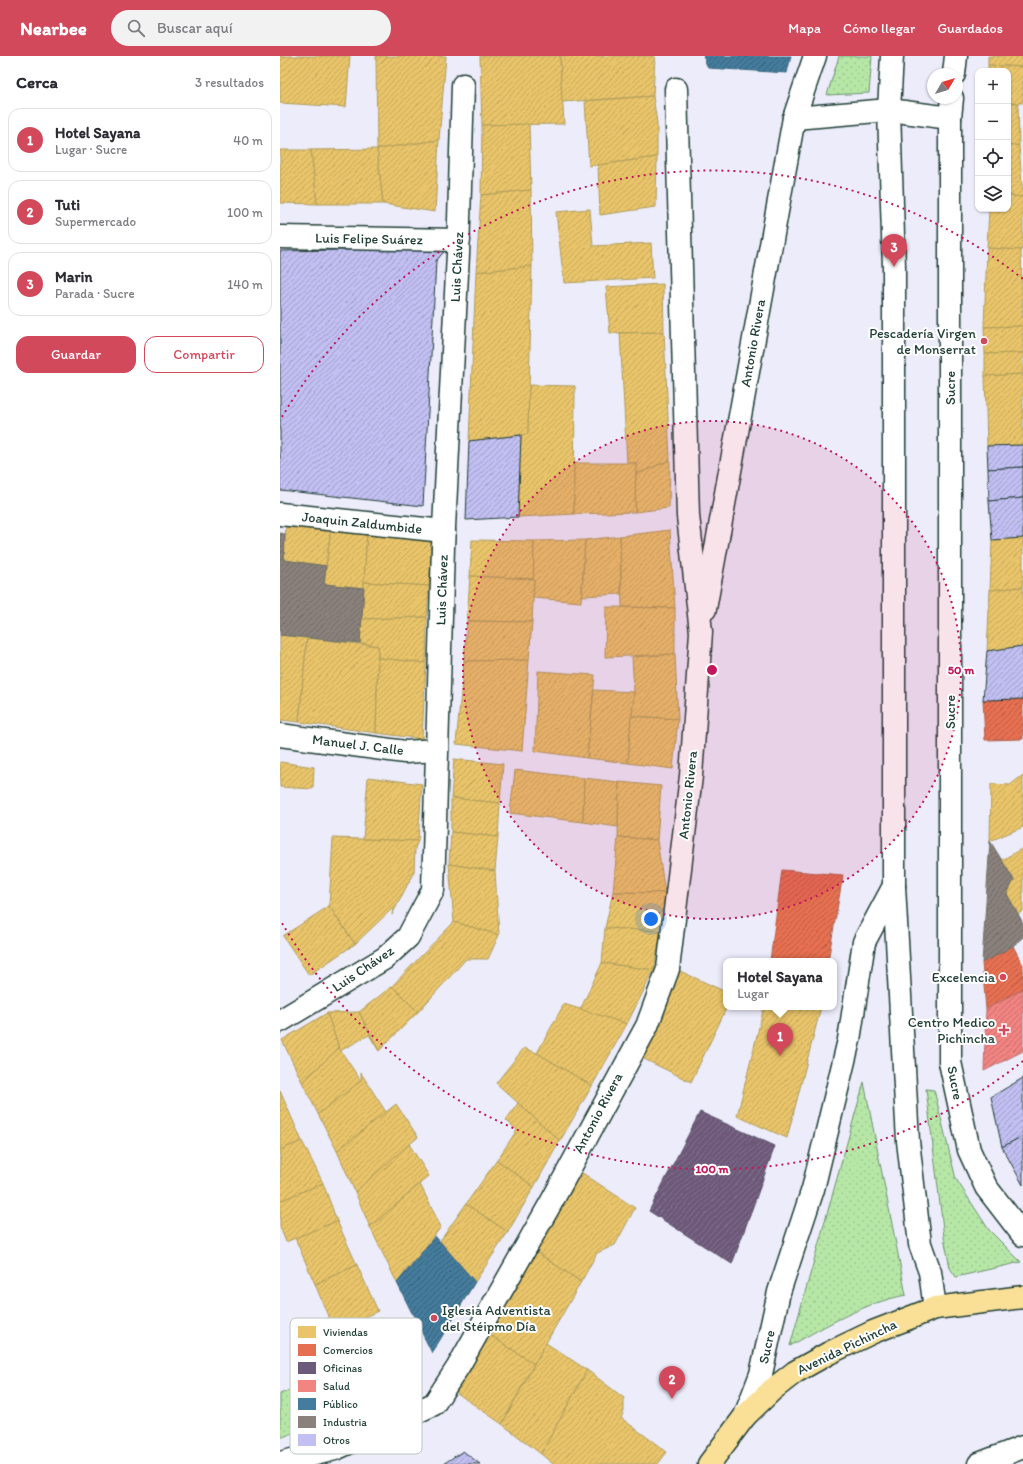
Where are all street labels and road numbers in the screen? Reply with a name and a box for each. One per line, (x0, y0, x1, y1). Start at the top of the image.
street label: Luis Felipe Suárez (315, 230, 424, 248)
street label: Luis Chávez (447, 231, 467, 303)
street label: Antonio Rivera (737, 297, 769, 388)
street label: Sucre (942, 371, 959, 405)
street label: Joaquin Zaldumbide (301, 508, 423, 538)
street label: Luis Chávez (432, 554, 452, 626)
street label: Sucre (942, 695, 959, 729)
street label: Manuel J. Calle (311, 731, 405, 759)
street label: Antonio Rivera (675, 749, 701, 840)
street label: Luis Chávez (329, 942, 397, 996)
street label: Sucre (943, 1065, 967, 1102)
street label: Antonio Rivera (570, 1069, 627, 1156)
street label: Avenida Pichincha (794, 1315, 900, 1378)
street label: Sucre (755, 1328, 779, 1365)

